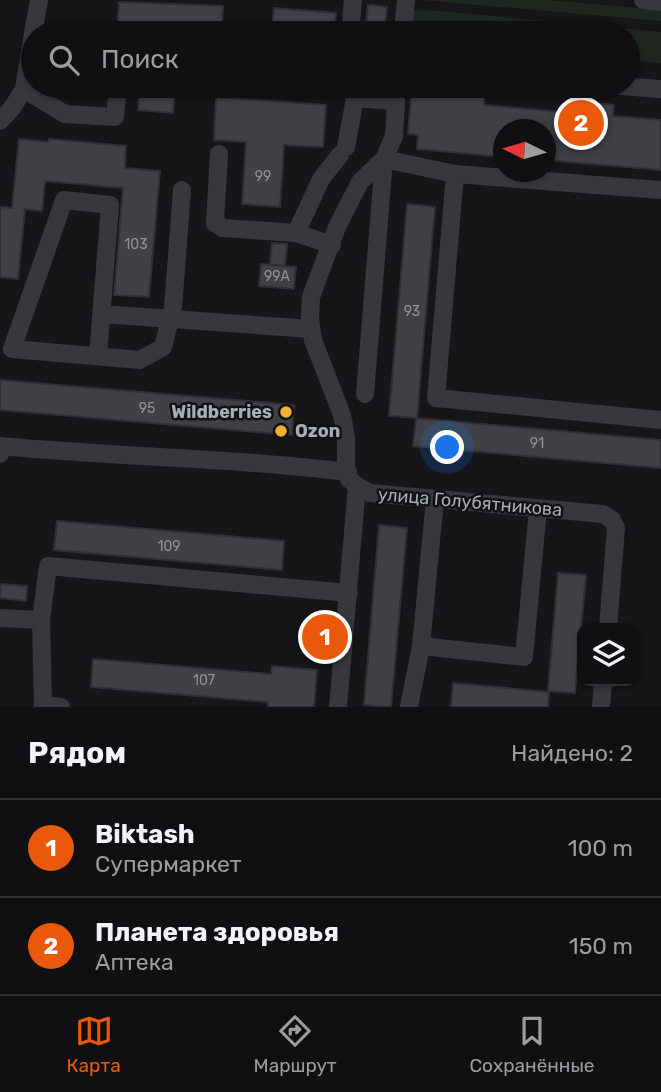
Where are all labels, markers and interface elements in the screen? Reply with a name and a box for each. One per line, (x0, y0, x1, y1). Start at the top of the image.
search box (21, 21, 640, 98)
icon: search (45, 41, 83, 79)
text: Поиск (101, 44, 179, 75)
pin: 2 (558, 97, 604, 149)
north arrow (493, 119, 556, 182)
house number: 99 (255, 168, 271, 185)
house number: 103 (124, 236, 148, 253)
house number: 99А (264, 268, 291, 285)
house number: 93 (404, 303, 420, 320)
house number: 95 (139, 400, 155, 417)
place label: Wildberries (171, 401, 272, 423)
marker: Wildberries (278, 404, 294, 420)
place label: Ozon (295, 420, 340, 442)
marker: Ozon (273, 423, 289, 439)
your location (430, 430, 464, 464)
house number: 91 (530, 435, 544, 452)
street label: улица Голубятникова (377, 483, 563, 521)
house number: 109 (157, 538, 181, 555)
pin: 1 (302, 611, 348, 663)
map controls (577, 623, 640, 686)
button: layers (577, 623, 640, 686)
house number: 107 (193, 672, 215, 689)
text: Рядом (28, 735, 126, 771)
text: Найдено: 2 (511, 739, 633, 767)
text: Biktash (95, 819, 195, 850)
text: 1 (45, 834, 57, 862)
text: 100 m (568, 834, 633, 862)
text: Супермаркет (95, 850, 242, 878)
text: Планета здоровья (95, 917, 339, 948)
text: 2 (44, 932, 58, 960)
text: 150 m (569, 932, 633, 960)
text: Аптека (95, 948, 174, 976)
tab: Карта (66, 1012, 121, 1077)
tab: Маршрут (254, 1012, 337, 1077)
tab: Сохранённые (469, 1012, 595, 1077)

